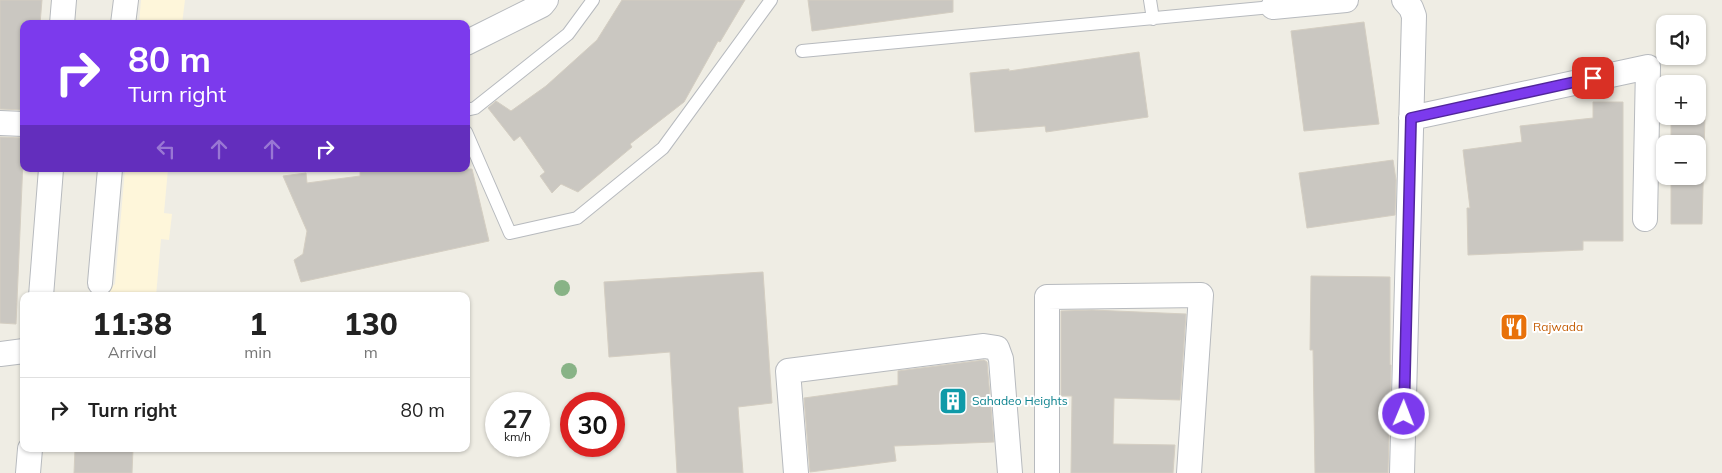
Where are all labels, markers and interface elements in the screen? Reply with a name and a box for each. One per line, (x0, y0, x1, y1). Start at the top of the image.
map controls (1656, 15, 1706, 185)
button: sound (1656, 15, 1706, 65)
text: 80 m (128, 37, 211, 81)
icon: right (45, 40, 110, 105)
pin (1572, 57, 1614, 99)
icon: arrive (1579, 64, 1607, 92)
button: + (1656, 75, 1706, 125)
text: Turn right (128, 80, 226, 108)
icon: left (152, 135, 180, 163)
icon: ahead (205, 135, 233, 163)
icon: ahead (258, 135, 286, 163)
icon: right (311, 135, 339, 163)
button: − (1656, 135, 1706, 185)
text: 11:38 (92, 305, 172, 343)
text: 1 (249, 305, 267, 343)
text: 130 (344, 305, 398, 343)
restaurant icon: Rajwada (1499, 312, 1529, 342)
place label: Rajwada (1533, 319, 1583, 334)
text: Arrival (108, 342, 157, 362)
text: min (244, 342, 272, 362)
text: m (364, 342, 378, 362)
building icon: Sahadeo Heights (938, 386, 968, 416)
position arrow (1377, 387, 1429, 439)
speed limit sign: 30 (560, 392, 625, 457)
place label: Sahadeo Heights (972, 393, 1068, 408)
icon: right (45, 396, 73, 424)
text: Turn right (88, 398, 177, 422)
text: 80 m (401, 398, 445, 422)
text: 27 (502, 403, 533, 434)
text: km/h (504, 429, 531, 444)

